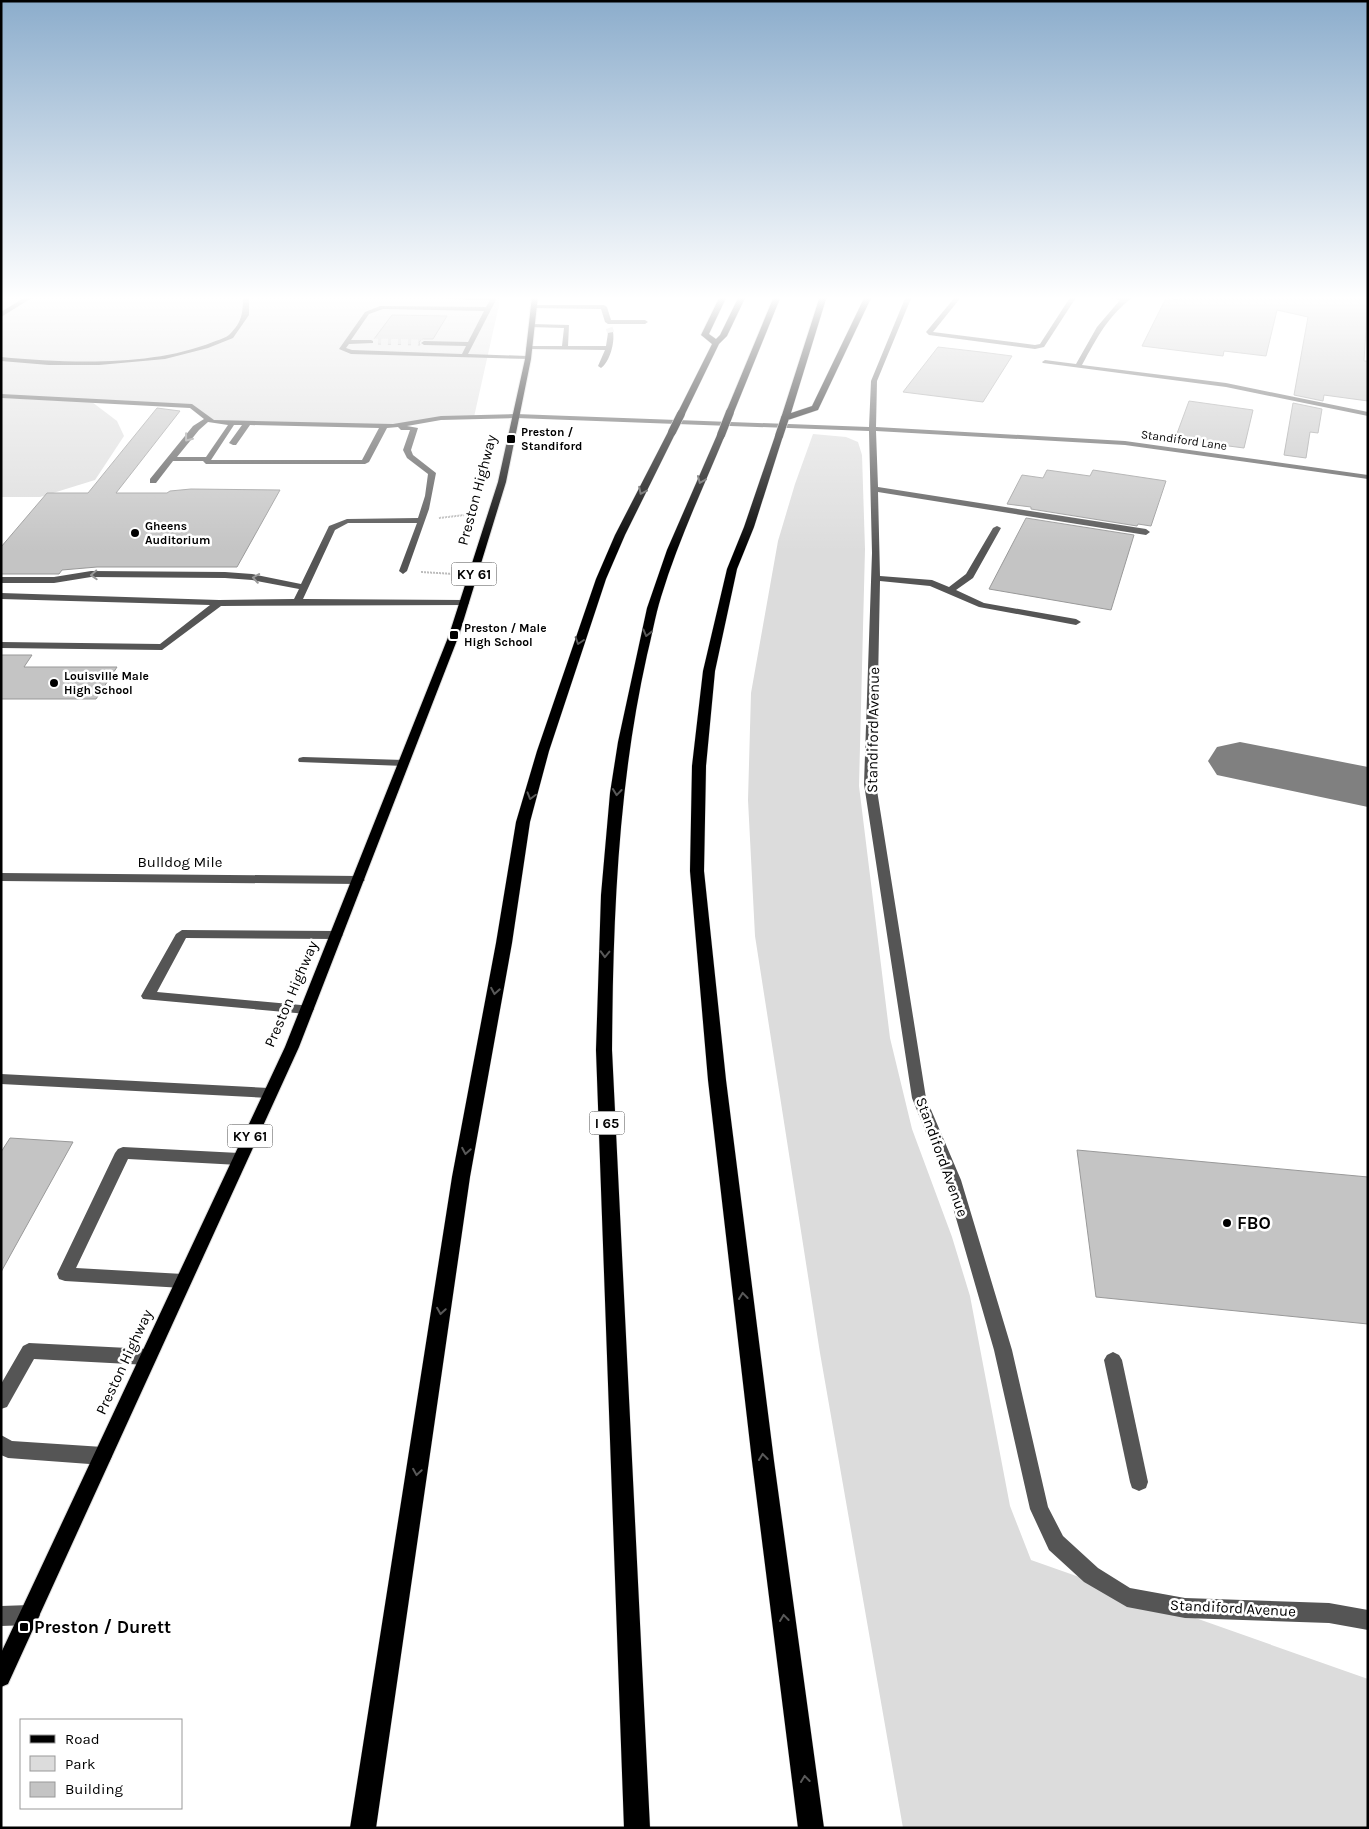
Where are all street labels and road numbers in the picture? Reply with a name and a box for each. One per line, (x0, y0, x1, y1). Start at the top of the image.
street label: Standiford Lane (1140, 427, 1228, 453)
street label: Preston Highway (454, 433, 500, 547)
road number: KY 61 (452, 562, 496, 586)
street label: Standiford Avenue (863, 667, 883, 793)
street label: Bulldog Mile (138, 853, 223, 871)
street label: Preston Highway (260, 938, 322, 1050)
street label: Standiford Avenue (912, 1095, 972, 1219)
road number: I 65 (590, 1112, 624, 1134)
road number: KY 61 (228, 1124, 272, 1148)
street label: Preston Highway (92, 1307, 156, 1417)
street label: Standiford Avenue (1170, 1596, 1296, 1620)

